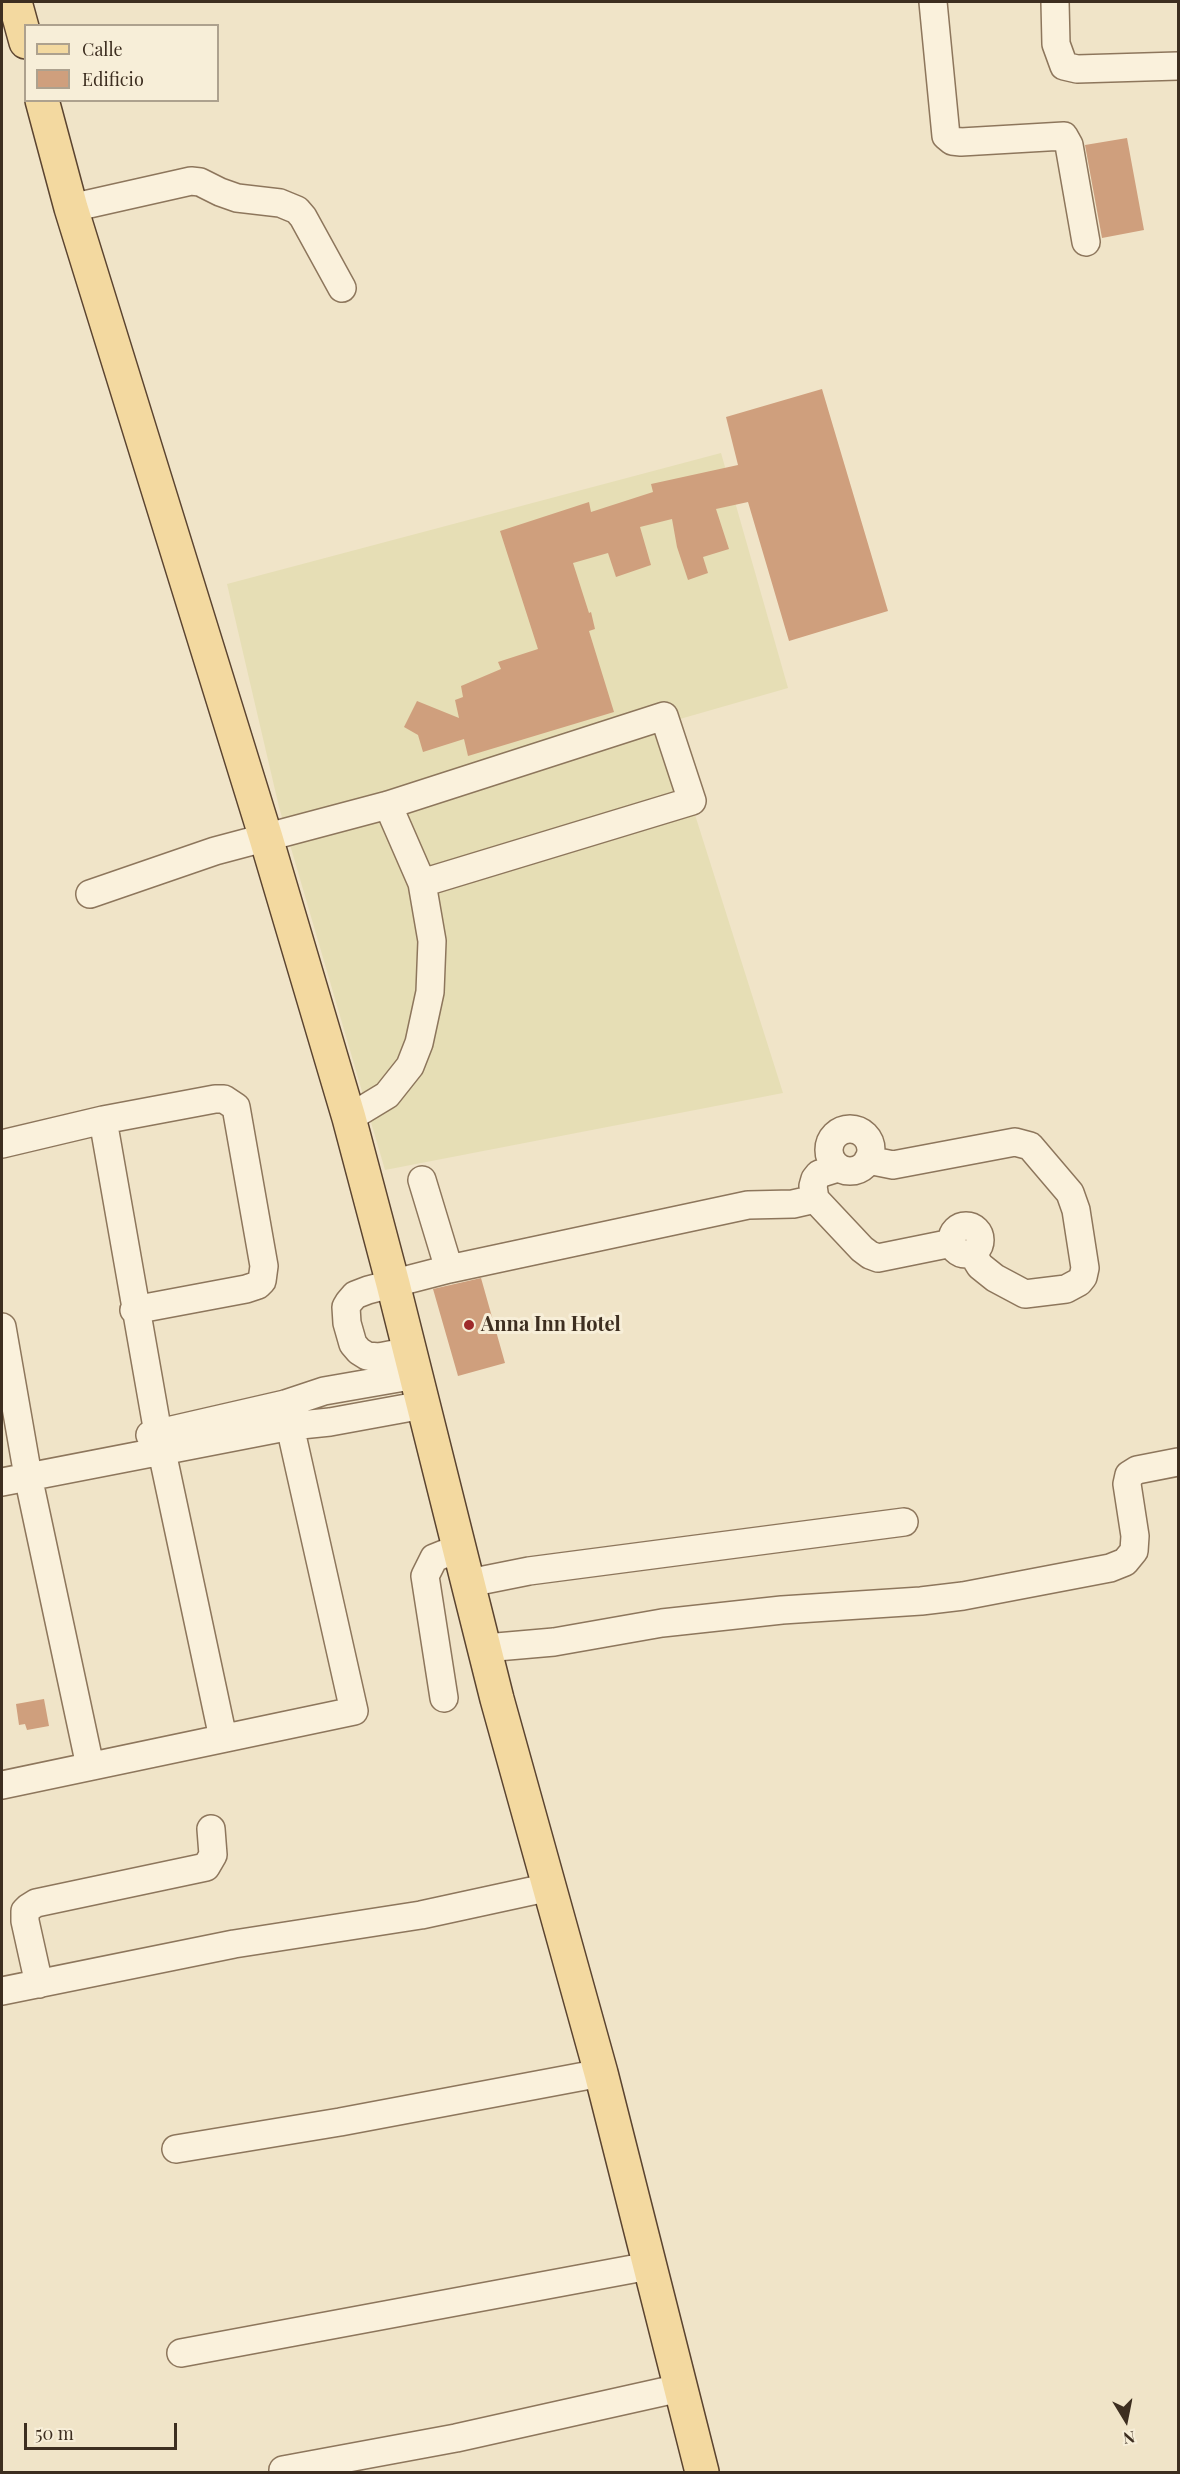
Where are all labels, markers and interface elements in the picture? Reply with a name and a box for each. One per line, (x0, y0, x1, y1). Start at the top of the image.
legend (24, 24, 219, 102)
text: Calle (82, 37, 123, 61)
text: Edificio (82, 67, 144, 91)
place label: Anna Inn Hotel (481, 1313, 621, 1337)
marker: Anna Inn Hotel (462, 1318, 476, 1332)
north arrow (1096, 2390, 1156, 2450)
scale bar (27, 2411, 180, 2449)
text: 50 m (35, 2421, 74, 2445)
text: N (1122, 2427, 1137, 2450)

